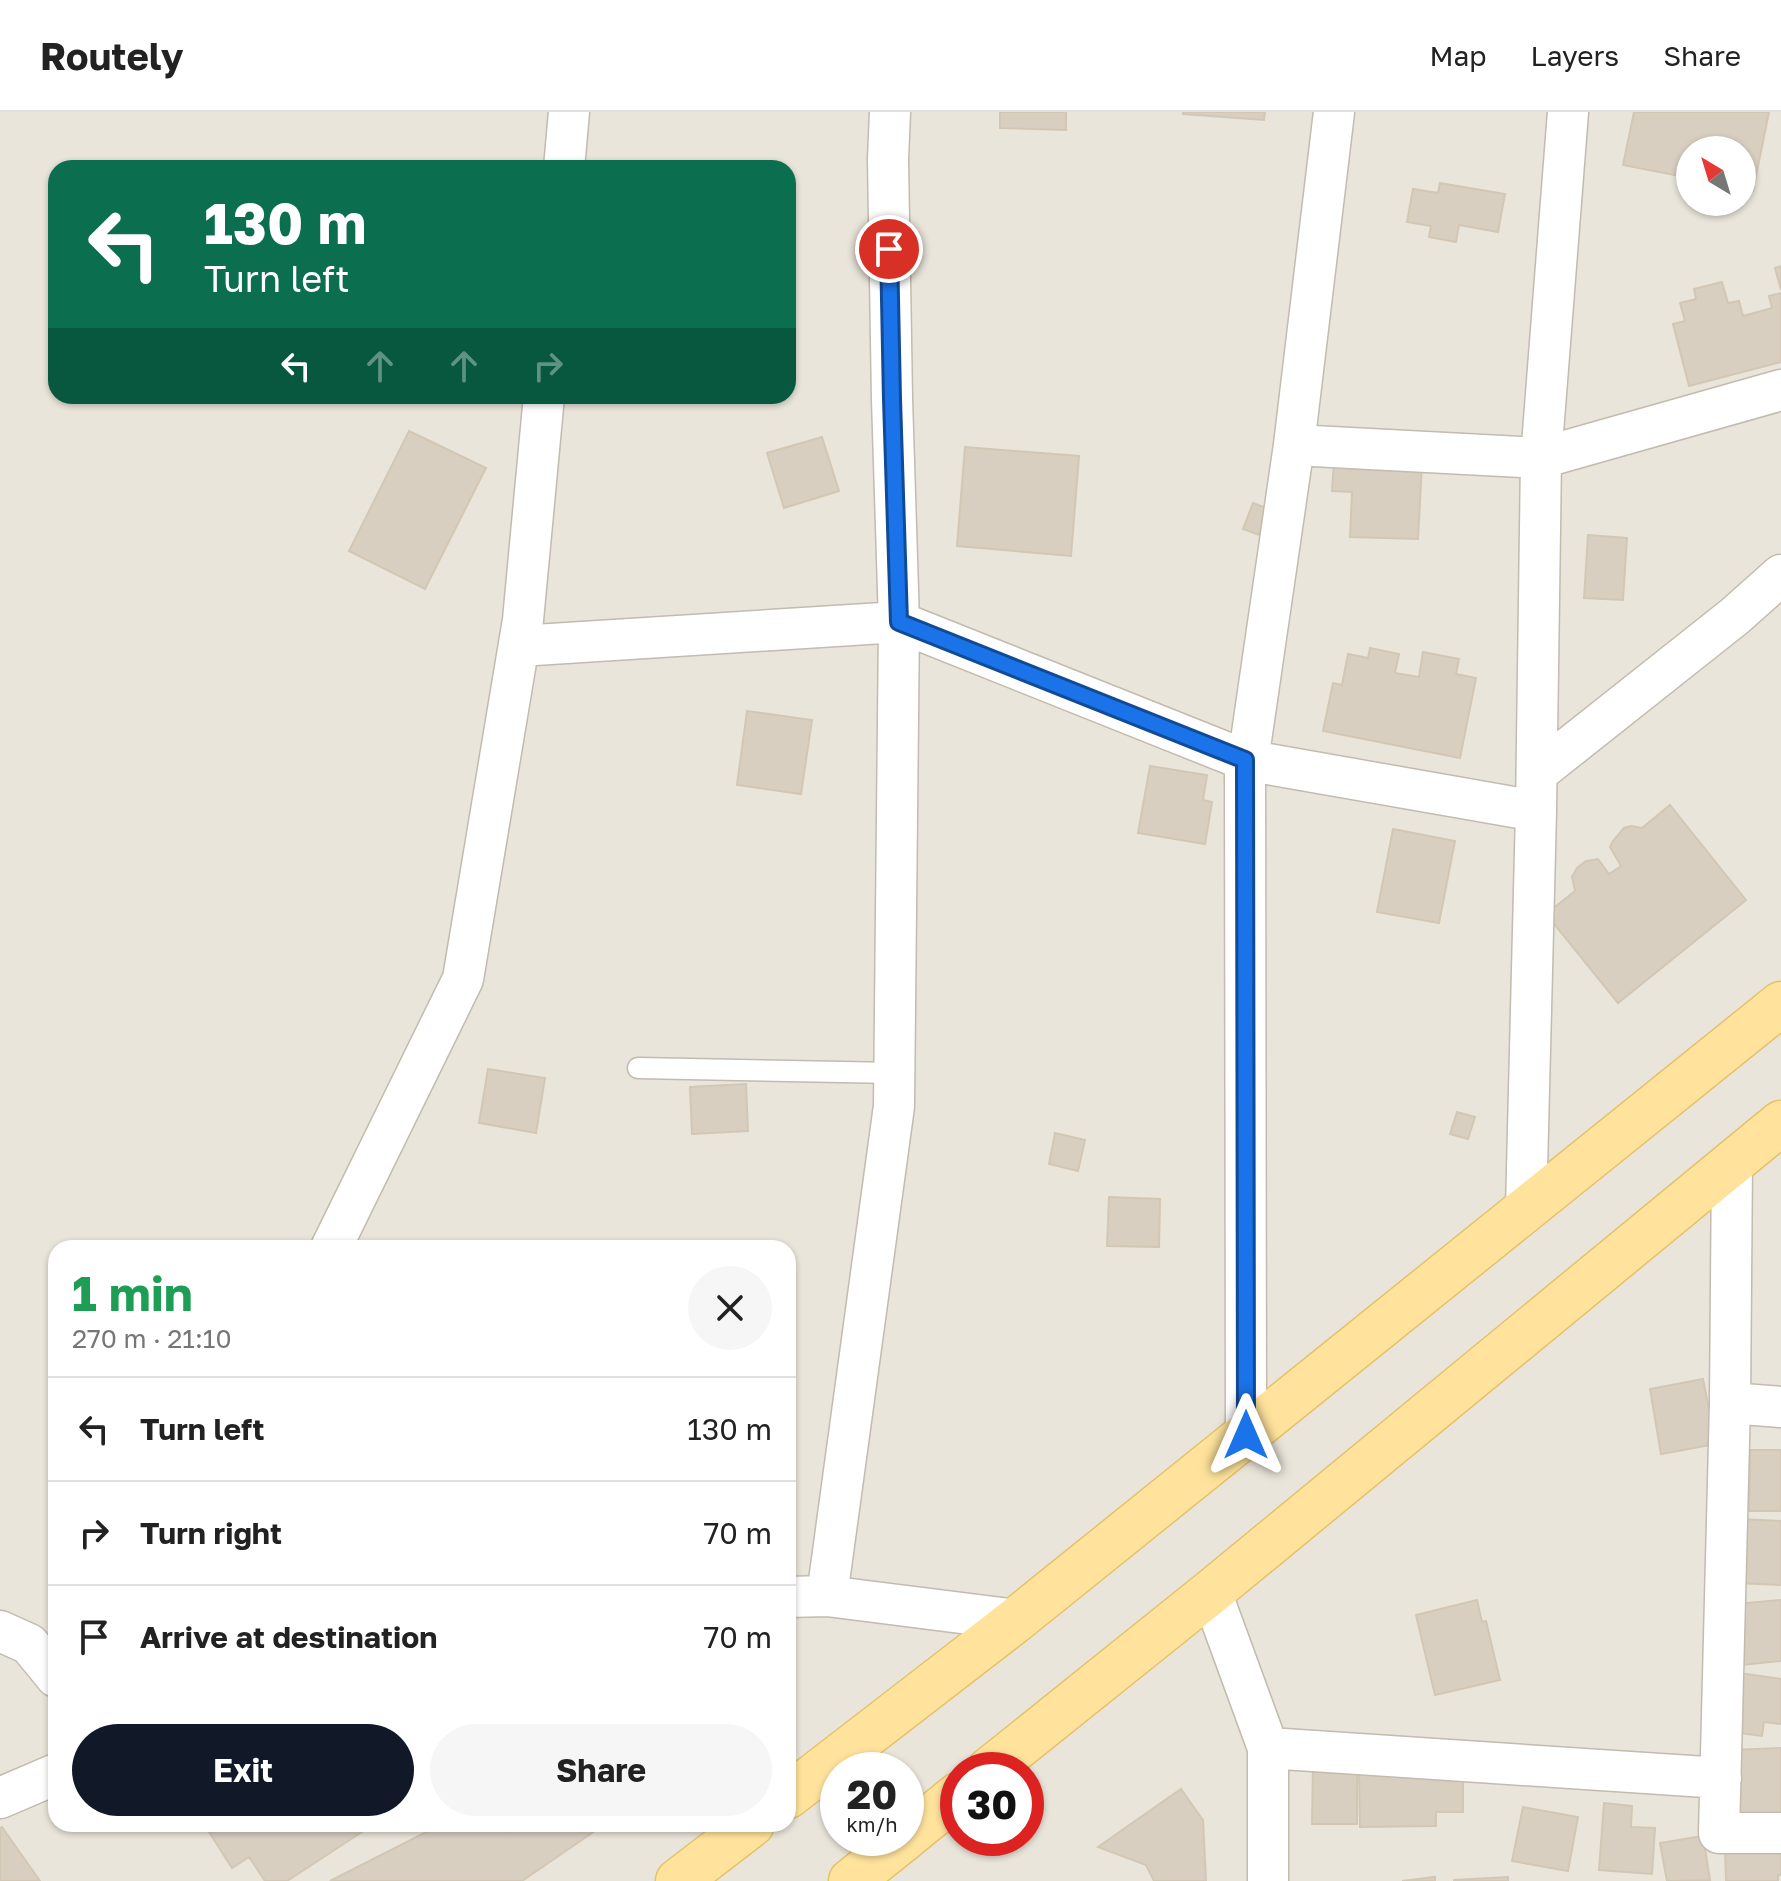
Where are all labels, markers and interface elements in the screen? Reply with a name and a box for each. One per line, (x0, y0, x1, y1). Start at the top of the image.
text: Routely (40, 33, 184, 78)
text: Map (1429, 39, 1487, 72)
text: Layers (1531, 39, 1619, 72)
text: Share (1663, 39, 1741, 72)
north arrow (1676, 136, 1756, 216)
map controls (1676, 136, 1756, 216)
text: 130 m (204, 189, 366, 256)
icon: left (72, 192, 176, 296)
pin (855, 215, 923, 283)
icon: arrive (867, 227, 911, 271)
text: Turn left (204, 257, 350, 300)
icon: left (274, 344, 318, 388)
icon: ahead (358, 344, 402, 388)
icon: ahead (442, 344, 486, 388)
icon: right (526, 344, 570, 388)
text: 1 min (72, 1264, 193, 1322)
button: close (688, 1266, 772, 1350)
text: 270 m · 21:10 (72, 1323, 232, 1354)
position arrow (1204, 1393, 1288, 1477)
icon: left (72, 1407, 116, 1451)
text: Turn left (140, 1411, 265, 1447)
text: 130 m (687, 1411, 772, 1447)
icon: right (72, 1511, 116, 1555)
text: Turn right (140, 1515, 282, 1551)
text: 70 m (703, 1515, 772, 1551)
icon: arrive (72, 1615, 116, 1659)
text: Arrive at destination (140, 1619, 437, 1655)
text: 70 m (703, 1619, 772, 1655)
button: Exit (72, 1724, 414, 1816)
button: Share (430, 1724, 772, 1816)
speed limit sign: 30 (940, 1752, 1044, 1856)
text: 20 (847, 1770, 897, 1818)
text: km/h (847, 1812, 897, 1836)

